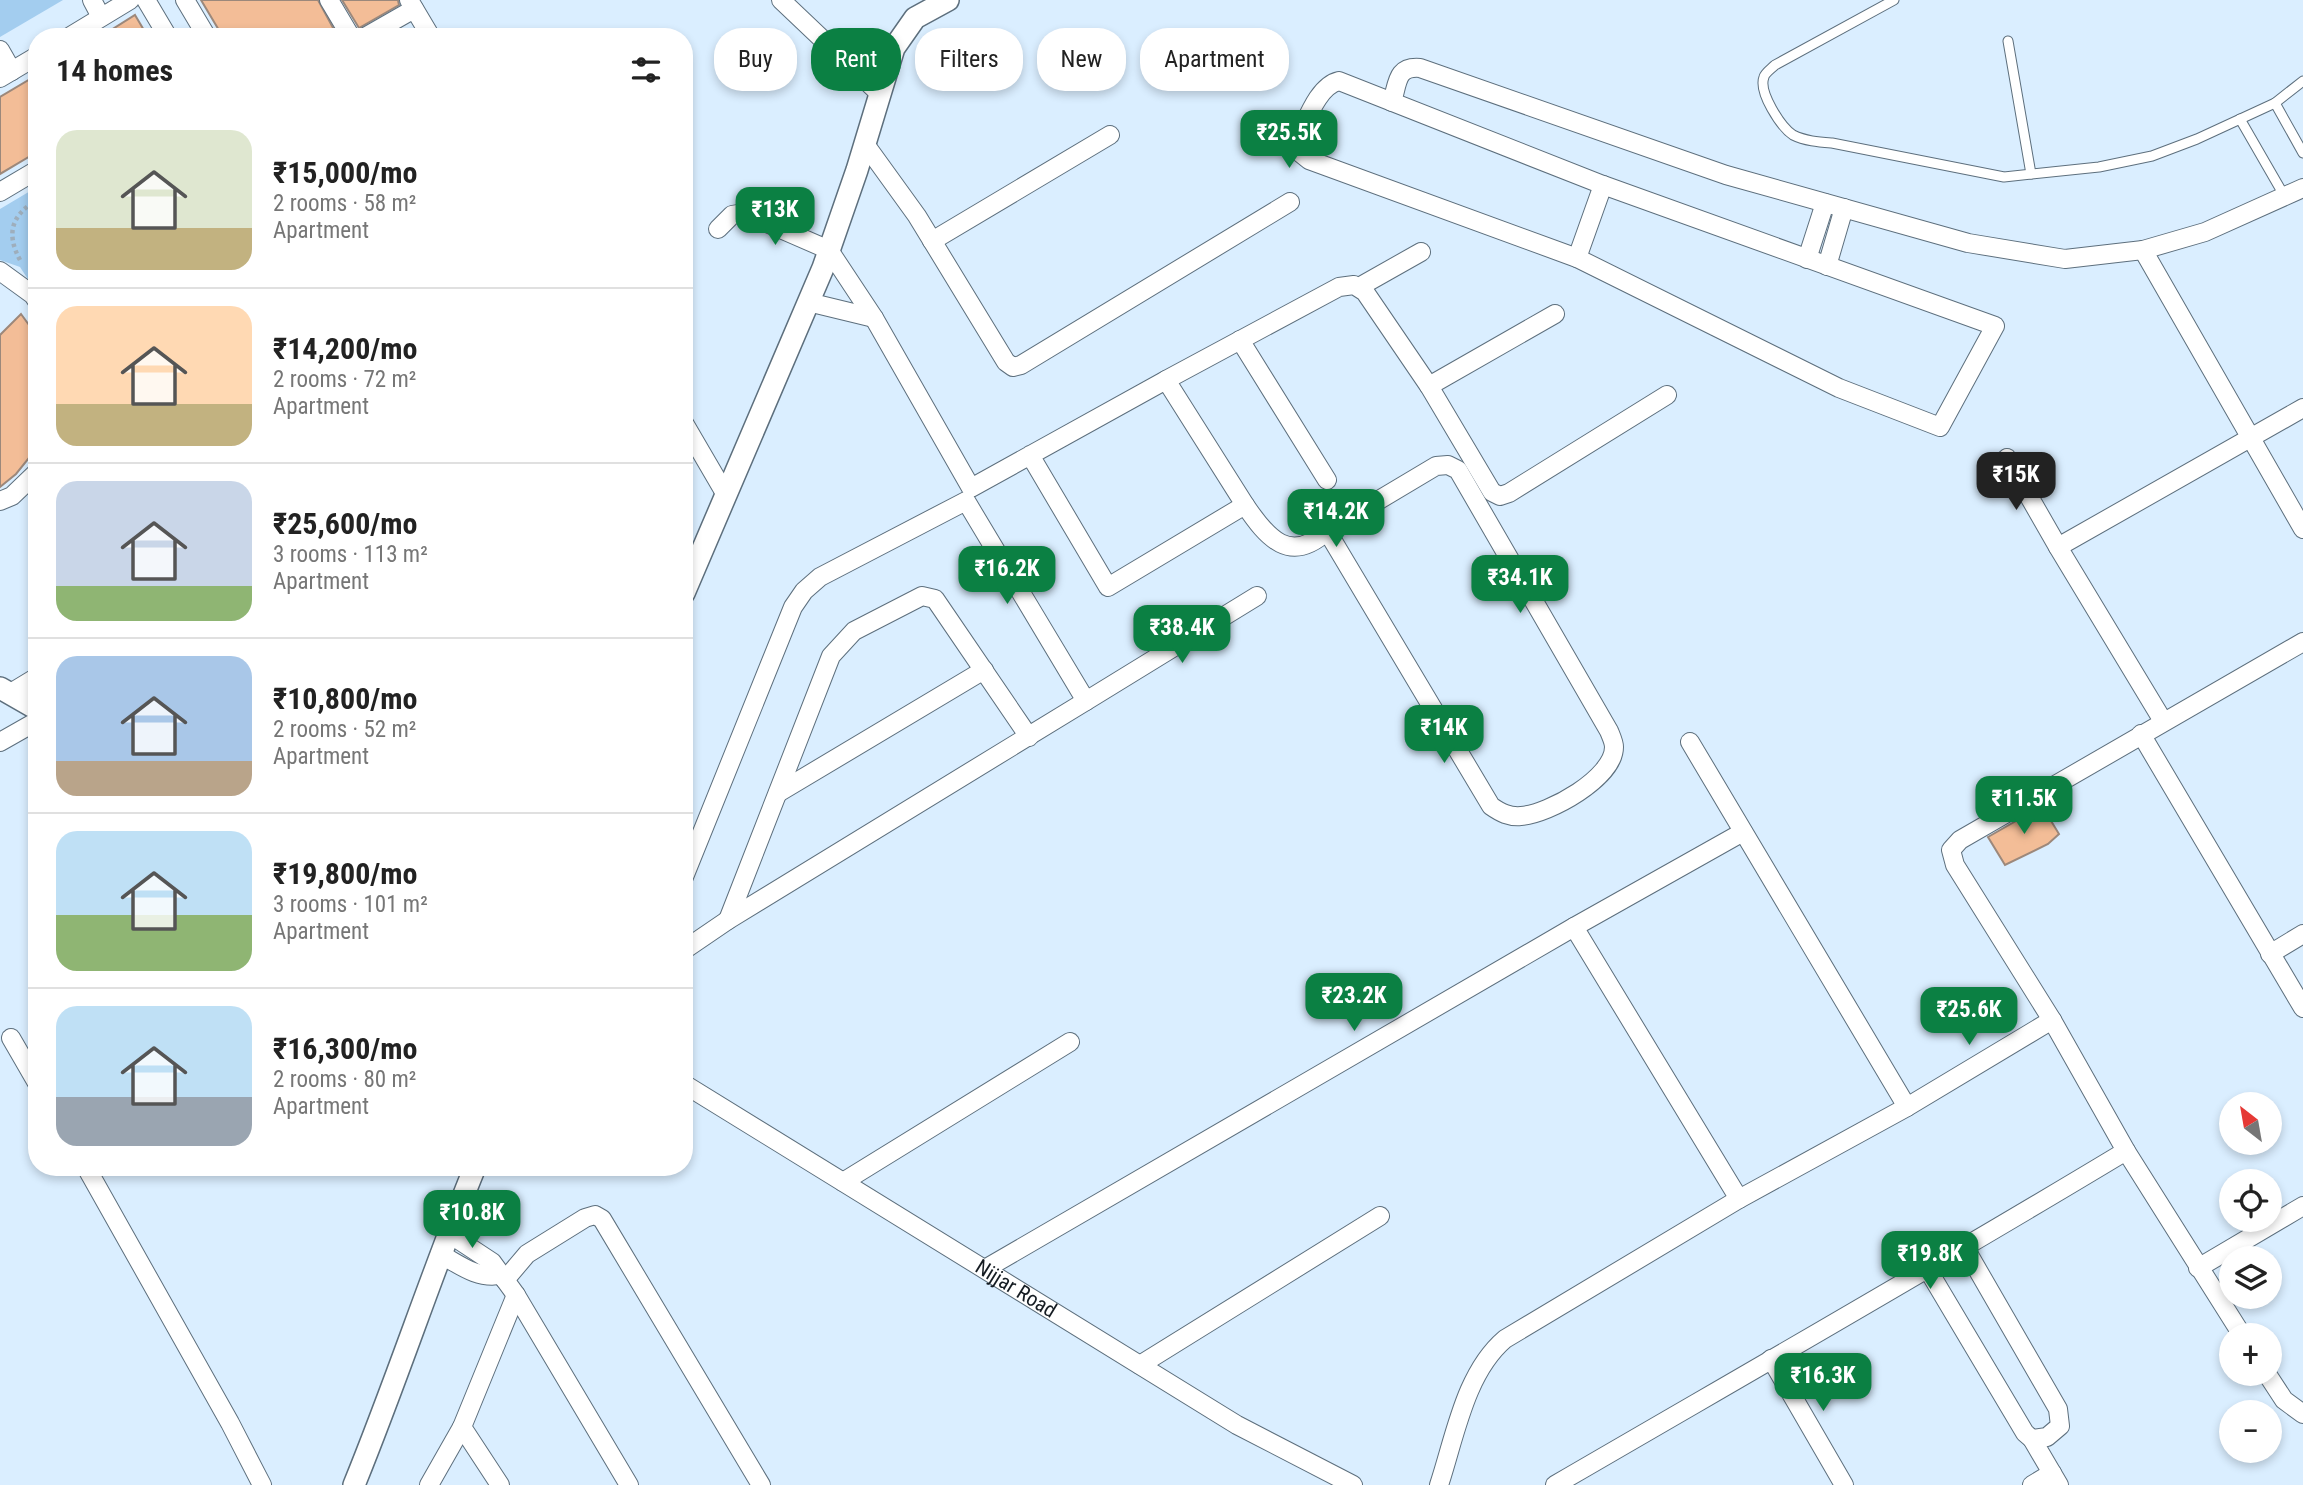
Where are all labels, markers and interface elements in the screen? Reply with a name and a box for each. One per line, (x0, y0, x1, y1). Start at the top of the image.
chip: Buy (714, 28, 797, 91)
chip: Rent (811, 28, 901, 91)
chip: Filters (915, 28, 1023, 91)
chip: New (1037, 28, 1126, 91)
chip: Apartment (1140, 28, 1289, 91)
icon: filters (627, 51, 665, 89)
text: 14 homes (56, 53, 173, 88)
pin: ₹25.5K (1232, 110, 1346, 170)
text: ₹25.5K (1256, 119, 1322, 146)
text: ₹15,000/mo (273, 155, 417, 190)
icon: home (112, 158, 196, 242)
pin: ₹13K (734, 188, 816, 247)
text: 2 rooms · 58 m² (273, 190, 416, 217)
text: ₹13K (752, 196, 798, 223)
text: Apartment (273, 217, 369, 244)
text: ₹14,200/mo (273, 331, 417, 366)
icon: home (112, 334, 196, 418)
text: 2 rooms · 72 m² (273, 366, 416, 393)
text: Apartment (273, 393, 369, 420)
pin: ₹15K (1975, 452, 2057, 512)
text: ₹15K (1993, 461, 2039, 488)
pin: ₹14.2K (1279, 490, 1393, 549)
text: ₹14.2K (1303, 498, 1369, 525)
text: ₹25,600/mo (273, 506, 417, 541)
icon: home (112, 509, 196, 593)
text: 3 rooms · 113 m² (273, 541, 428, 568)
pin: ₹16.2K (950, 546, 1064, 606)
text: ₹16.2K (974, 555, 1040, 582)
pin: ₹34.1K (1463, 556, 1577, 615)
text: ₹34.1K (1487, 564, 1553, 591)
text: Apartment (273, 568, 369, 595)
pin: ₹38.4K (1125, 606, 1239, 665)
text: ₹38.4K (1149, 614, 1215, 641)
text: ₹10,800/mo (273, 681, 417, 716)
icon: home (112, 684, 196, 768)
pin: ₹14K (1403, 706, 1485, 765)
text: ₹14K (1421, 714, 1467, 741)
text: 2 rooms · 52 m² (273, 716, 416, 743)
text: Apartment (273, 743, 369, 770)
pin: ₹11.5K (1967, 776, 2081, 836)
text: ₹11.5K (1991, 785, 2057, 812)
text: ₹19,800/mo (273, 856, 417, 891)
icon: home (112, 859, 196, 943)
text: 3 rooms · 101 m² (273, 891, 428, 918)
text: Apartment (273, 918, 369, 945)
pin: ₹23.2K (1297, 974, 1411, 1033)
text: ₹23.2K (1321, 982, 1387, 1009)
pin: ₹25.6K (1912, 988, 2026, 1047)
text: ₹25.6K (1936, 996, 2002, 1023)
text: ₹16,300/mo (273, 1031, 417, 1066)
icon: home (112, 1034, 196, 1118)
text: 2 rooms · 80 m² (273, 1066, 416, 1093)
north arrow (2219, 1092, 2282, 1155)
map controls (2219, 1092, 2282, 1463)
text: Apartment (273, 1093, 369, 1120)
button: locate (2219, 1169, 2282, 1232)
pin: ₹10.8K (415, 1190, 529, 1250)
text: ₹10.8K (439, 1199, 505, 1226)
pin: ₹19.8K (1873, 1232, 1987, 1291)
text: ₹19.8K (1897, 1240, 1963, 1267)
button: layers (2219, 1246, 2282, 1309)
street label: Nijjar Road (971, 1255, 1061, 1323)
button: + (2219, 1323, 2282, 1386)
pin: ₹16.3K (1766, 1354, 1880, 1413)
text: ₹16.3K (1790, 1362, 1856, 1389)
button: − (2219, 1400, 2282, 1463)

